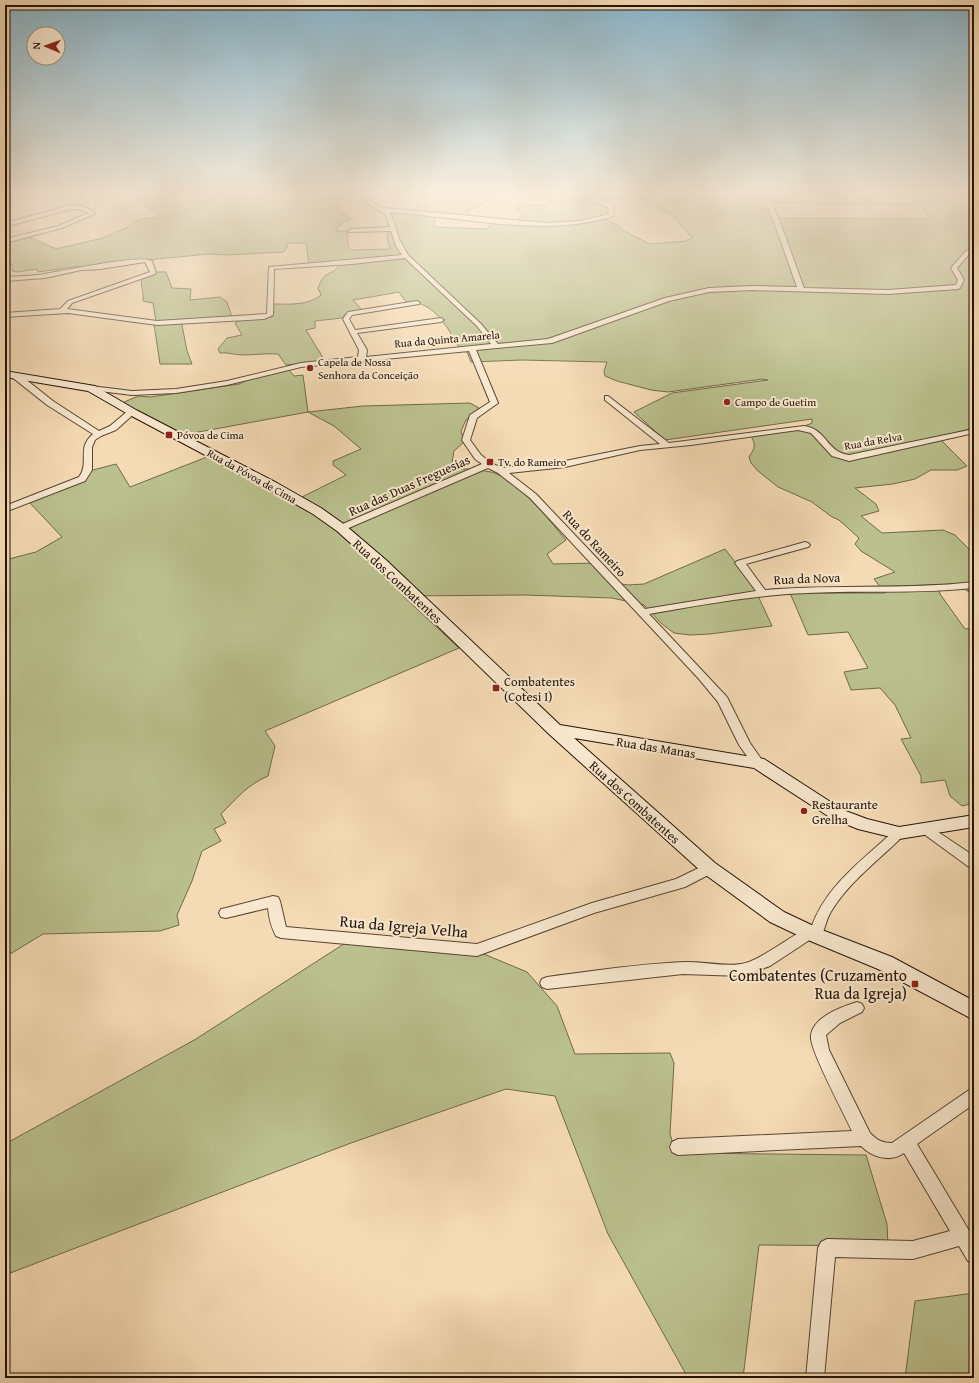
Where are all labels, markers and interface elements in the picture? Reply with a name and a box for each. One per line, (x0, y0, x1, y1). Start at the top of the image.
north arrow (26, 26, 66, 66)
text: N (28, 41, 44, 50)
street label: Rua da Quinta Amarela (394, 326, 501, 352)
place label: Capela de Nossa Senhora da Conceição (318, 354, 419, 383)
marker: Capela de Nossa Senhora da Conceição (305, 363, 315, 373)
place label: Campo de Guetim (735, 394, 816, 410)
marker: Campo de Guetim (722, 397, 732, 407)
place label: Póvoa de Cima (177, 427, 245, 443)
street label: Rua da Relva (843, 428, 904, 454)
marker: Póvoa de Cima (164, 430, 174, 440)
street label: Rua da Póvoa de Cima (204, 445, 300, 508)
street label: Rua das Duas Freguesias (345, 450, 473, 521)
place label: Tv. do Rameiro (498, 454, 567, 470)
marker: Tv. do Rameiro (485, 457, 495, 467)
street label: Rua do Rameiro (558, 505, 631, 581)
street label: Rua dos Combatentes (349, 535, 447, 628)
street label: Rua da Nova (773, 568, 842, 589)
place label: Combatentes (Cotesi I) (504, 672, 575, 706)
marker: Combatentes (Cotesi I) (491, 683, 501, 693)
street label: Rua das Manas (615, 732, 697, 763)
street label: Rua dos Combatentes (585, 756, 684, 848)
place label: Restaurante Grelha (812, 795, 878, 829)
marker: Restaurante Grelha (799, 806, 809, 816)
street label: Rua da Igreja Velha (339, 908, 470, 944)
place label: Combatentes (Cruzamento Rua da Igreja) (729, 963, 907, 1005)
marker: Combatentes (Cruzamento Rua da Igreja) (910, 979, 920, 989)

